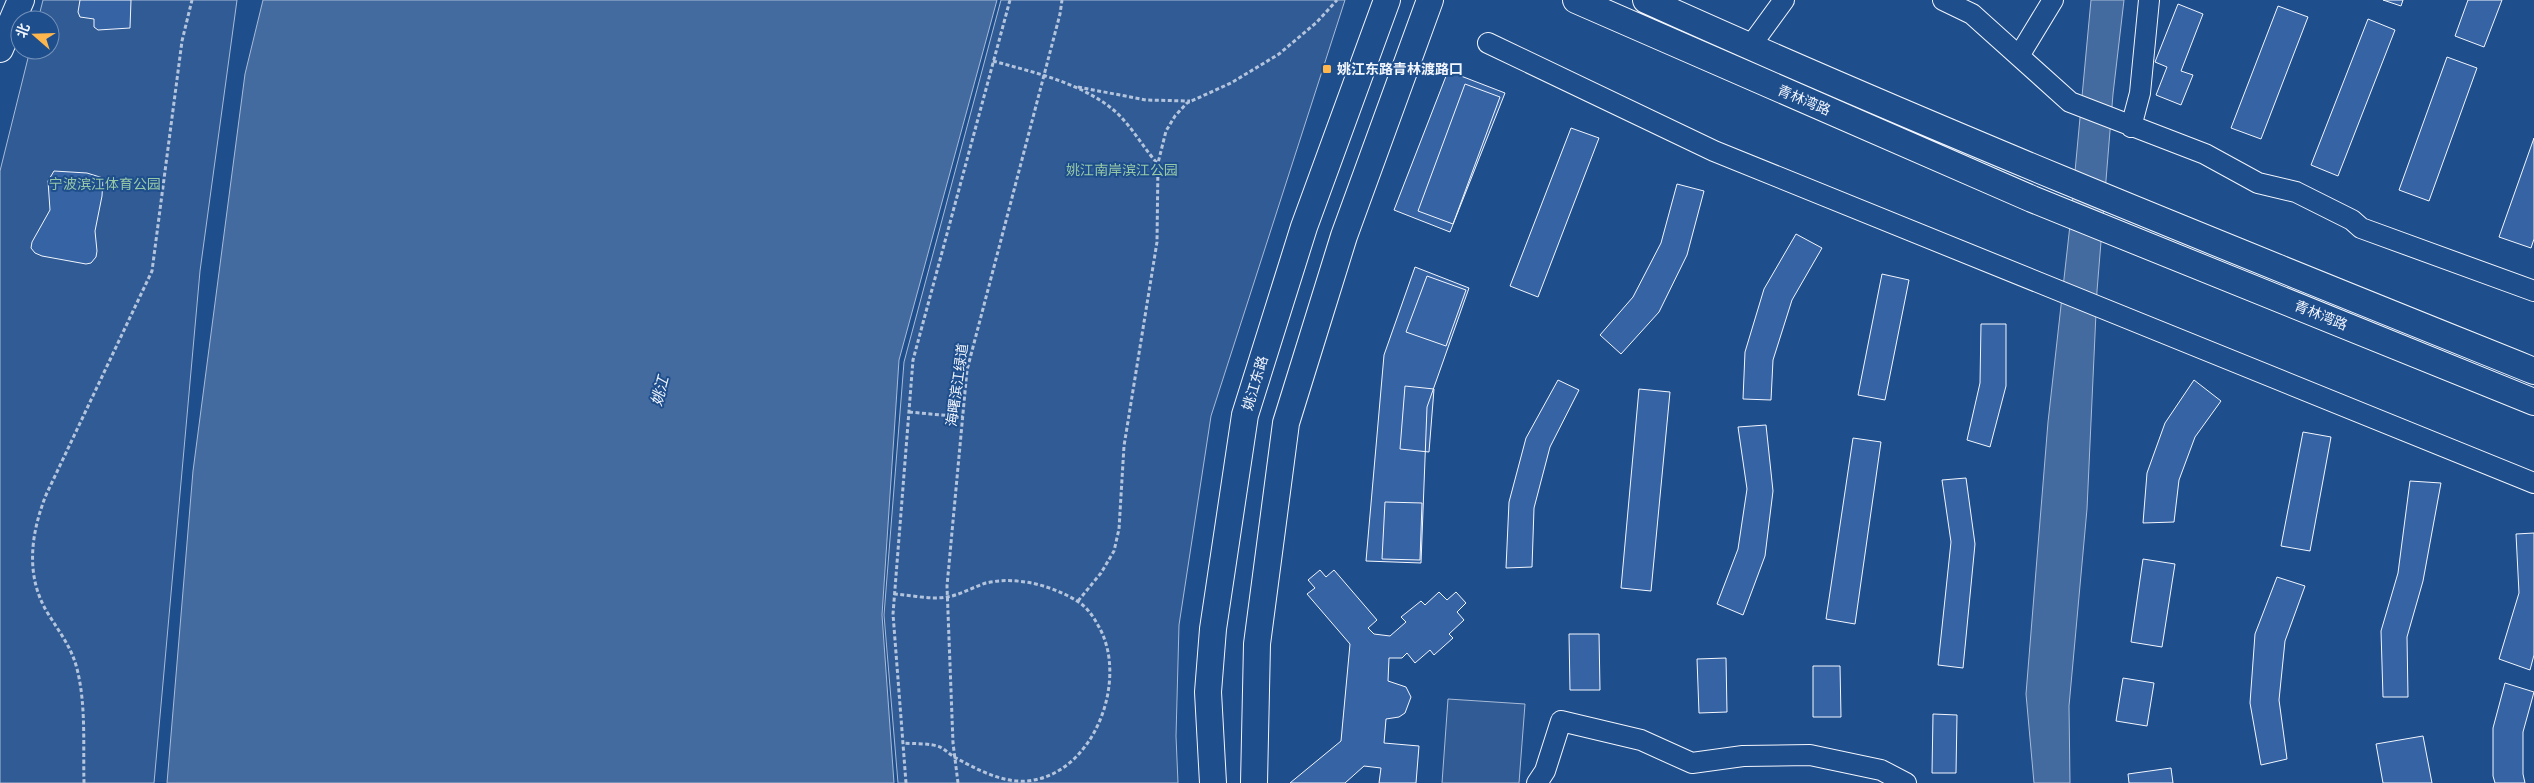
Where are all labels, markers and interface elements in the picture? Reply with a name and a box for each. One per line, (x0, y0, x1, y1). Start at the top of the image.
north arrow (10, 10, 60, 60)
text: 北 (13, 21, 34, 40)
place label: 姚江东路青林渡路口 (1337, 61, 1463, 78)
marker: 姚江东路青林渡路口 (1321, 63, 1333, 75)
street label: 青林湾路 (1775, 82, 1833, 119)
park label: 姚江南岸滨江公园 (1066, 162, 1178, 179)
park label: 宁波滨江体育公园 (49, 176, 161, 193)
street label: 青林湾路 (2292, 297, 2350, 334)
street label: 海曙滨江绿道 (943, 342, 972, 428)
street label: 姚江东路 (1239, 354, 1272, 412)
water label: 姚江 (647, 372, 673, 408)

